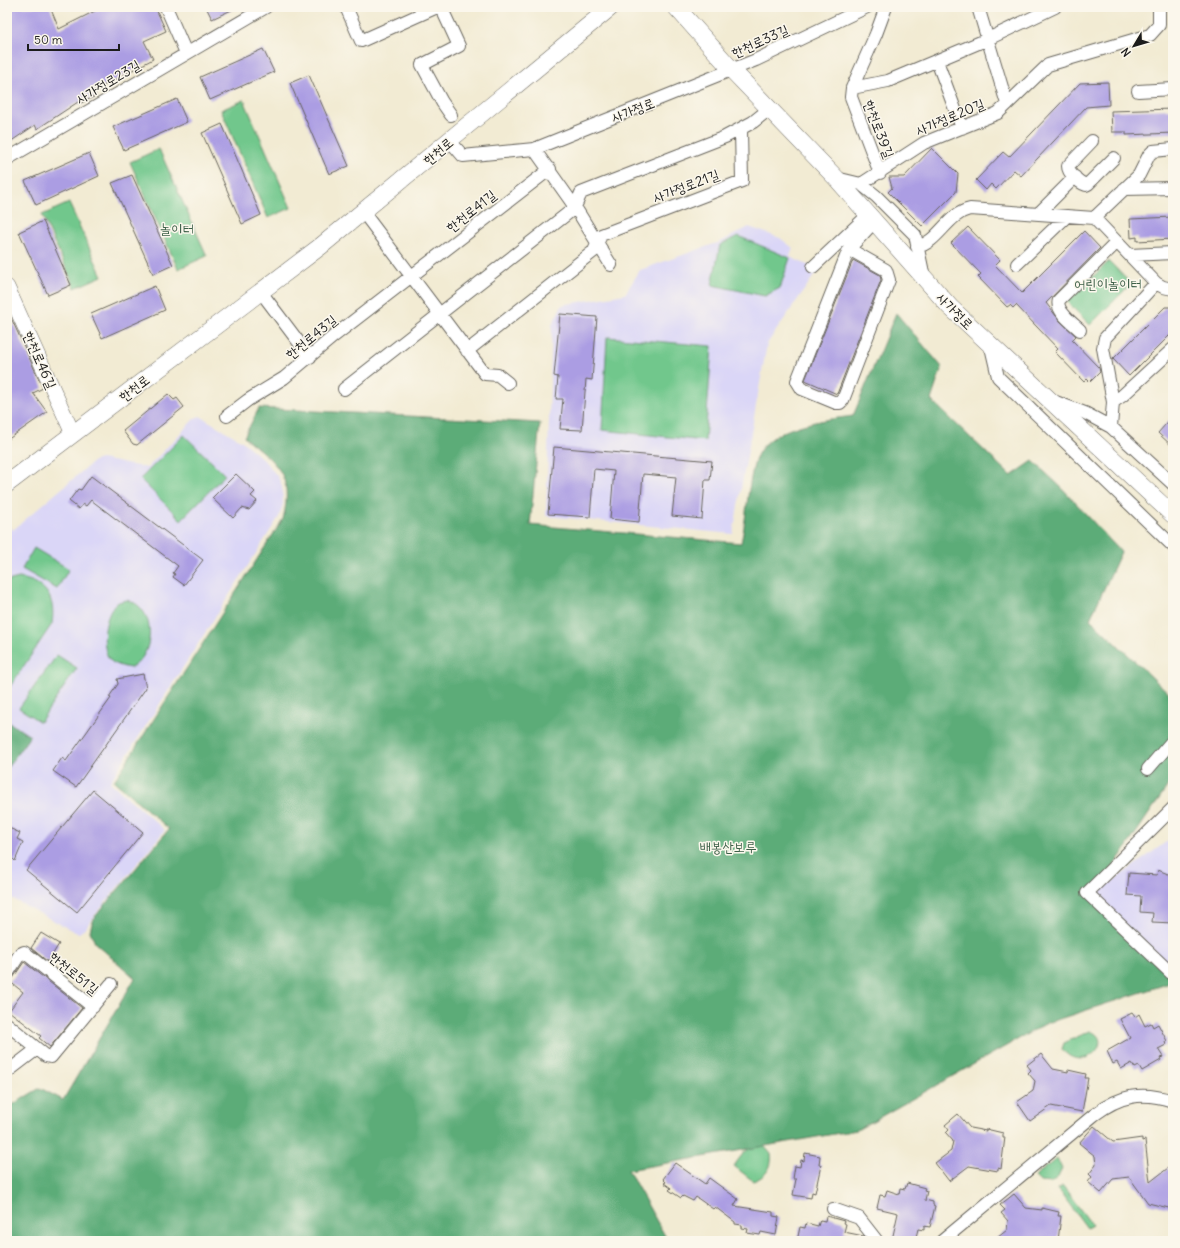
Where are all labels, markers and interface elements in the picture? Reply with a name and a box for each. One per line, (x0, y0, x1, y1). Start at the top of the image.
street label: 한천로33길 (728, 20, 792, 62)
scale bar (28, 26, 119, 52)
north arrow (1114, 26, 1154, 66)
text: 50 m (34, 32, 63, 47)
text: N (1118, 45, 1134, 59)
street label: 사가정로23길 (73, 55, 144, 108)
street label: 사가정로 (609, 94, 657, 126)
street label: 사가정로20길 (913, 94, 988, 140)
street label: 한천로39길 (860, 97, 899, 161)
street label: 한천로 (419, 133, 457, 169)
street label: 사가정로21길 (650, 165, 722, 207)
street label: 한천로41길 (442, 185, 500, 236)
park label: 놀이터 (160, 220, 194, 238)
park label: 어린이놀이터 (1074, 275, 1142, 293)
street label: 사가정로 (933, 289, 977, 333)
street label: 한천로43길 (282, 310, 341, 363)
street label: 한천로46길 (19, 328, 61, 392)
street label: 한천로 (115, 371, 153, 405)
park label: 배봉산보루 (700, 838, 756, 856)
street label: 한천로51길 (46, 948, 103, 999)

